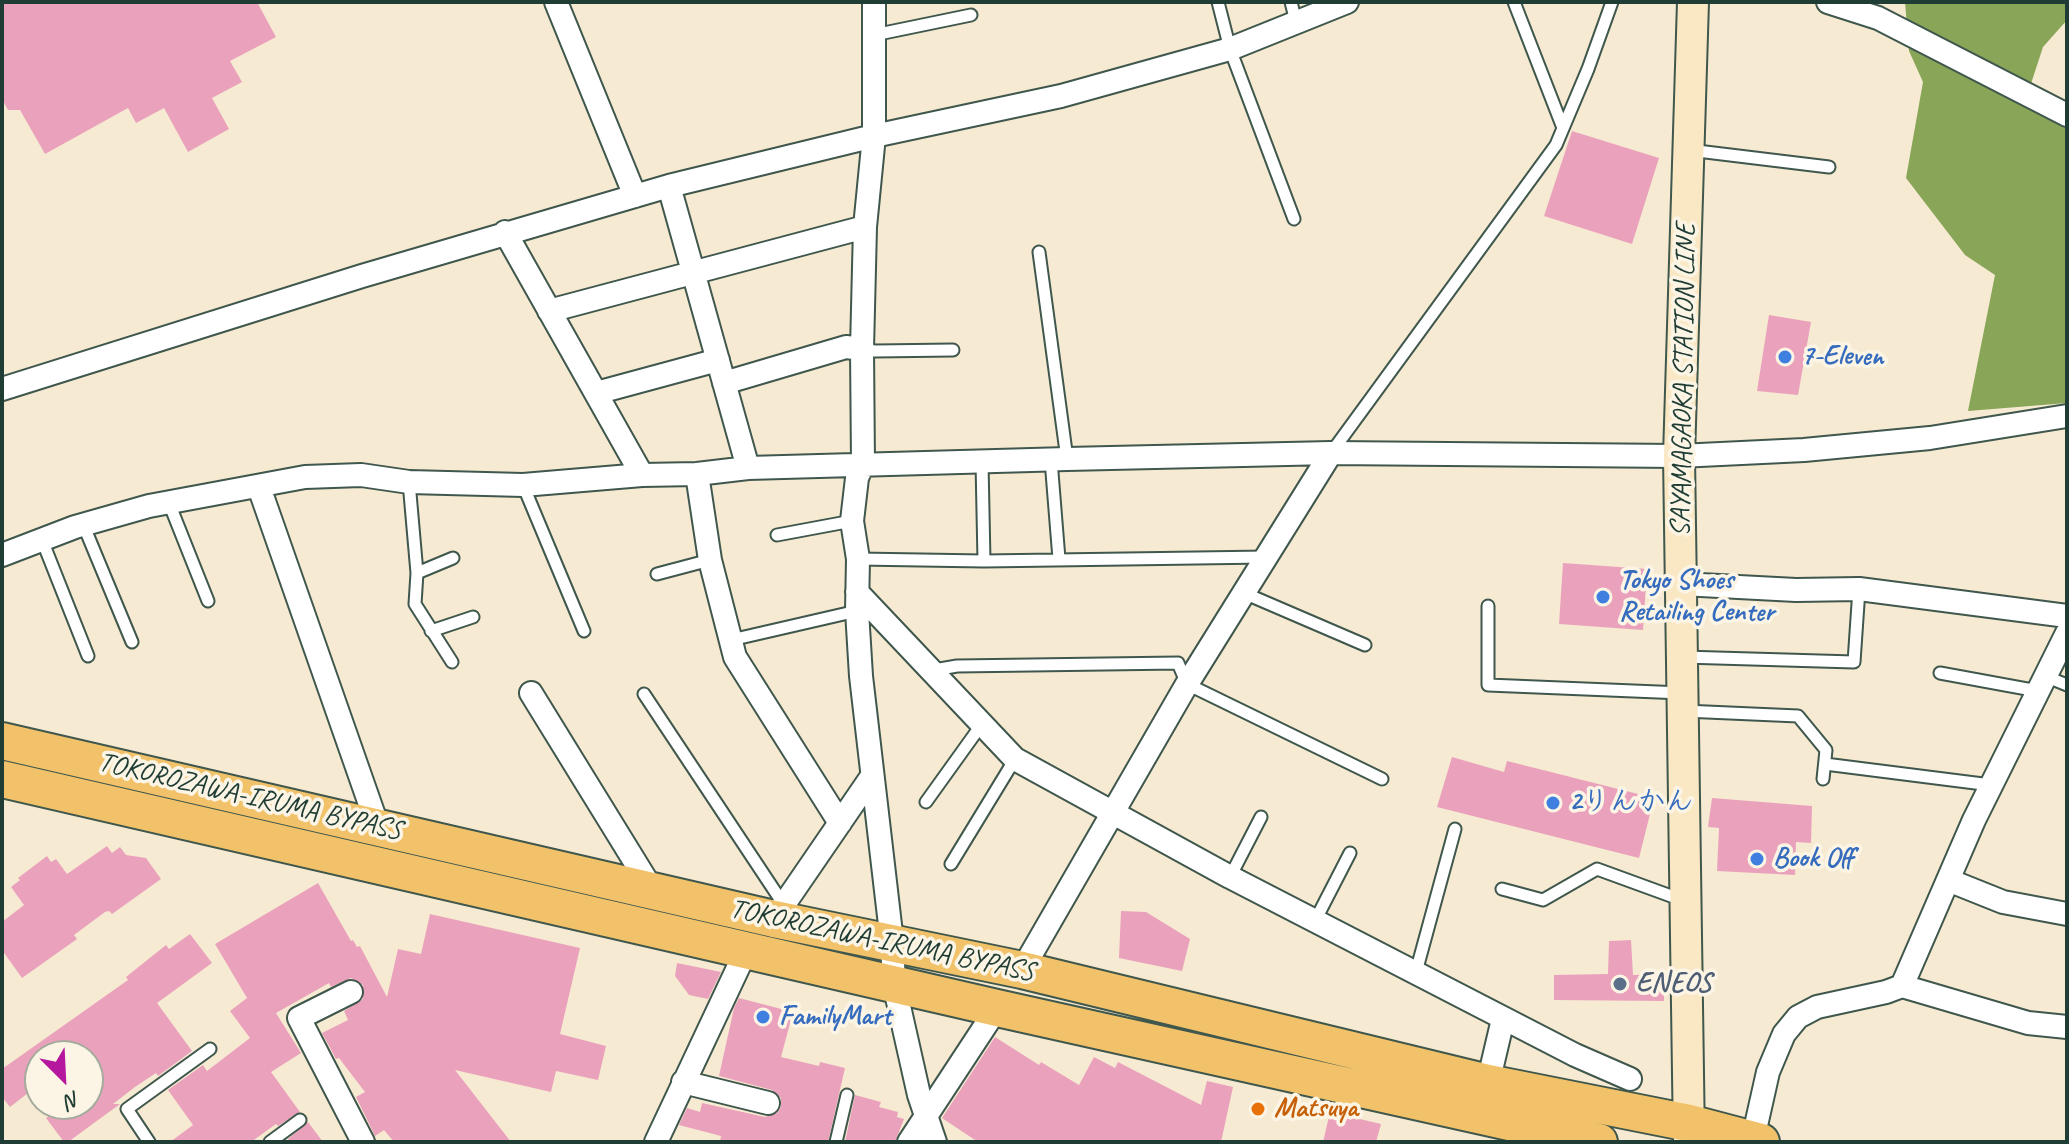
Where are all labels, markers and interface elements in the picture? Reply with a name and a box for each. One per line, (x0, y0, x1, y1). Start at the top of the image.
street label: SAYAMAGAOKA STATION LINE (1664, 223, 1704, 537)
place label: 7-Eleven (1801, 340, 1883, 374)
marker: 7-Eleven (1776, 348, 1794, 366)
place label: Tokyo Shoes Retailing Center (1619, 564, 1774, 630)
marker: Tokyo Shoes Retailing Center (1594, 588, 1612, 606)
street label: TOKOROZAWA-IRUMA BYPASS (95, 746, 405, 848)
place label: 2りんかん (1569, 786, 1694, 820)
marker: 2りんかん (1544, 794, 1562, 812)
place label: Book Off (1773, 842, 1853, 876)
marker: Book Off (1748, 850, 1766, 868)
street label: TOKOROZAWA-IRUMA BYPASS (727, 892, 1037, 990)
place label: ENEOS (1636, 967, 1711, 1001)
marker: ENEOS (1611, 975, 1629, 993)
place label: FamilyMart (779, 1000, 891, 1034)
marker: FamilyMart (754, 1008, 772, 1026)
north arrow (24, 1040, 104, 1120)
text: N (61, 1085, 85, 1116)
place label: Matsuya (1274, 1092, 1358, 1126)
marker: Matsuya (1249, 1100, 1267, 1118)

